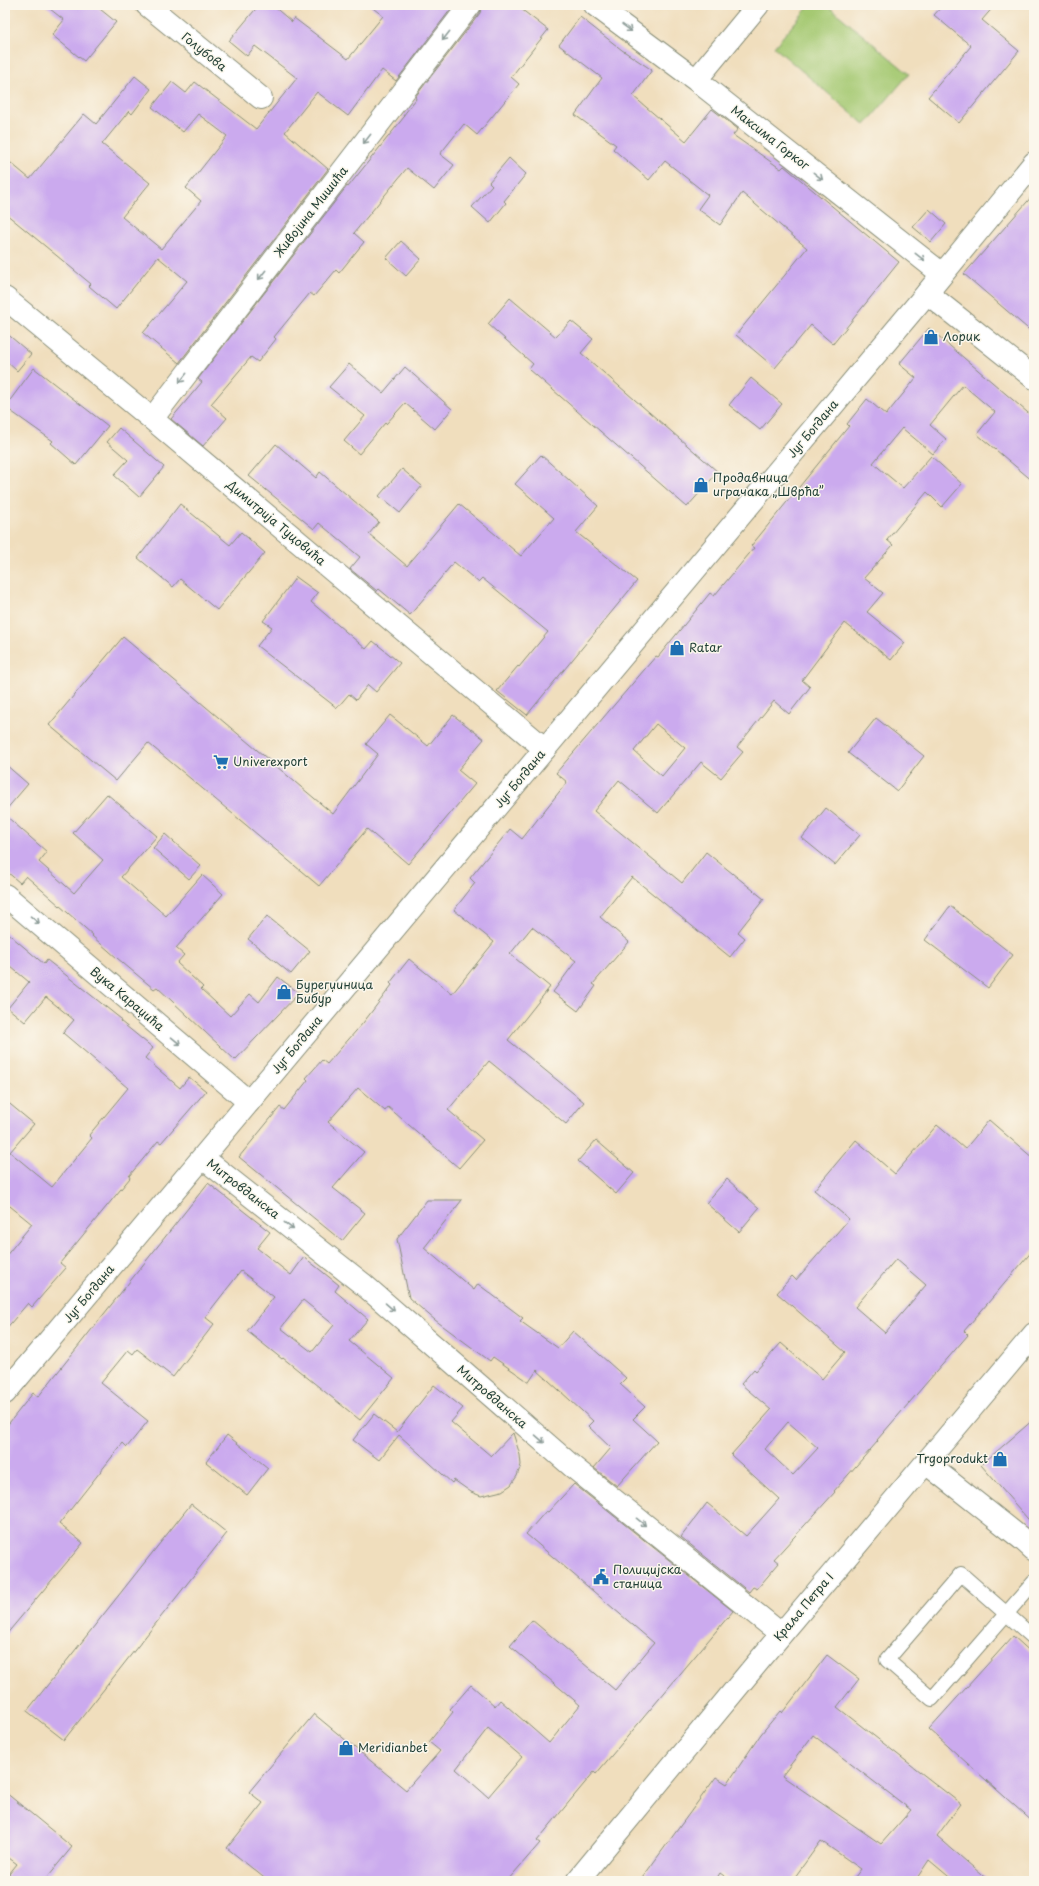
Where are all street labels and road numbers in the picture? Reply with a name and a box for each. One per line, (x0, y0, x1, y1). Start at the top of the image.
street label: Голубова (178, 27, 231, 75)
street label: Максима Горког (728, 101, 814, 174)
street label: Живојина Мишића (269, 162, 352, 261)
street label: Југ Богдана (782, 395, 842, 461)
street label: Димитрија Туцовића (222, 475, 330, 569)
street label: Југ Богдана (489, 745, 549, 811)
street label: Вука Караџића (87, 962, 169, 1035)
street label: Југ Богдана (266, 1011, 326, 1077)
street label: Митровданска (203, 1154, 284, 1223)
street label: Југ Богдана (58, 1260, 118, 1326)
street label: Митровданска (453, 1361, 532, 1432)
street label: Краља Петра I (769, 1568, 837, 1645)

